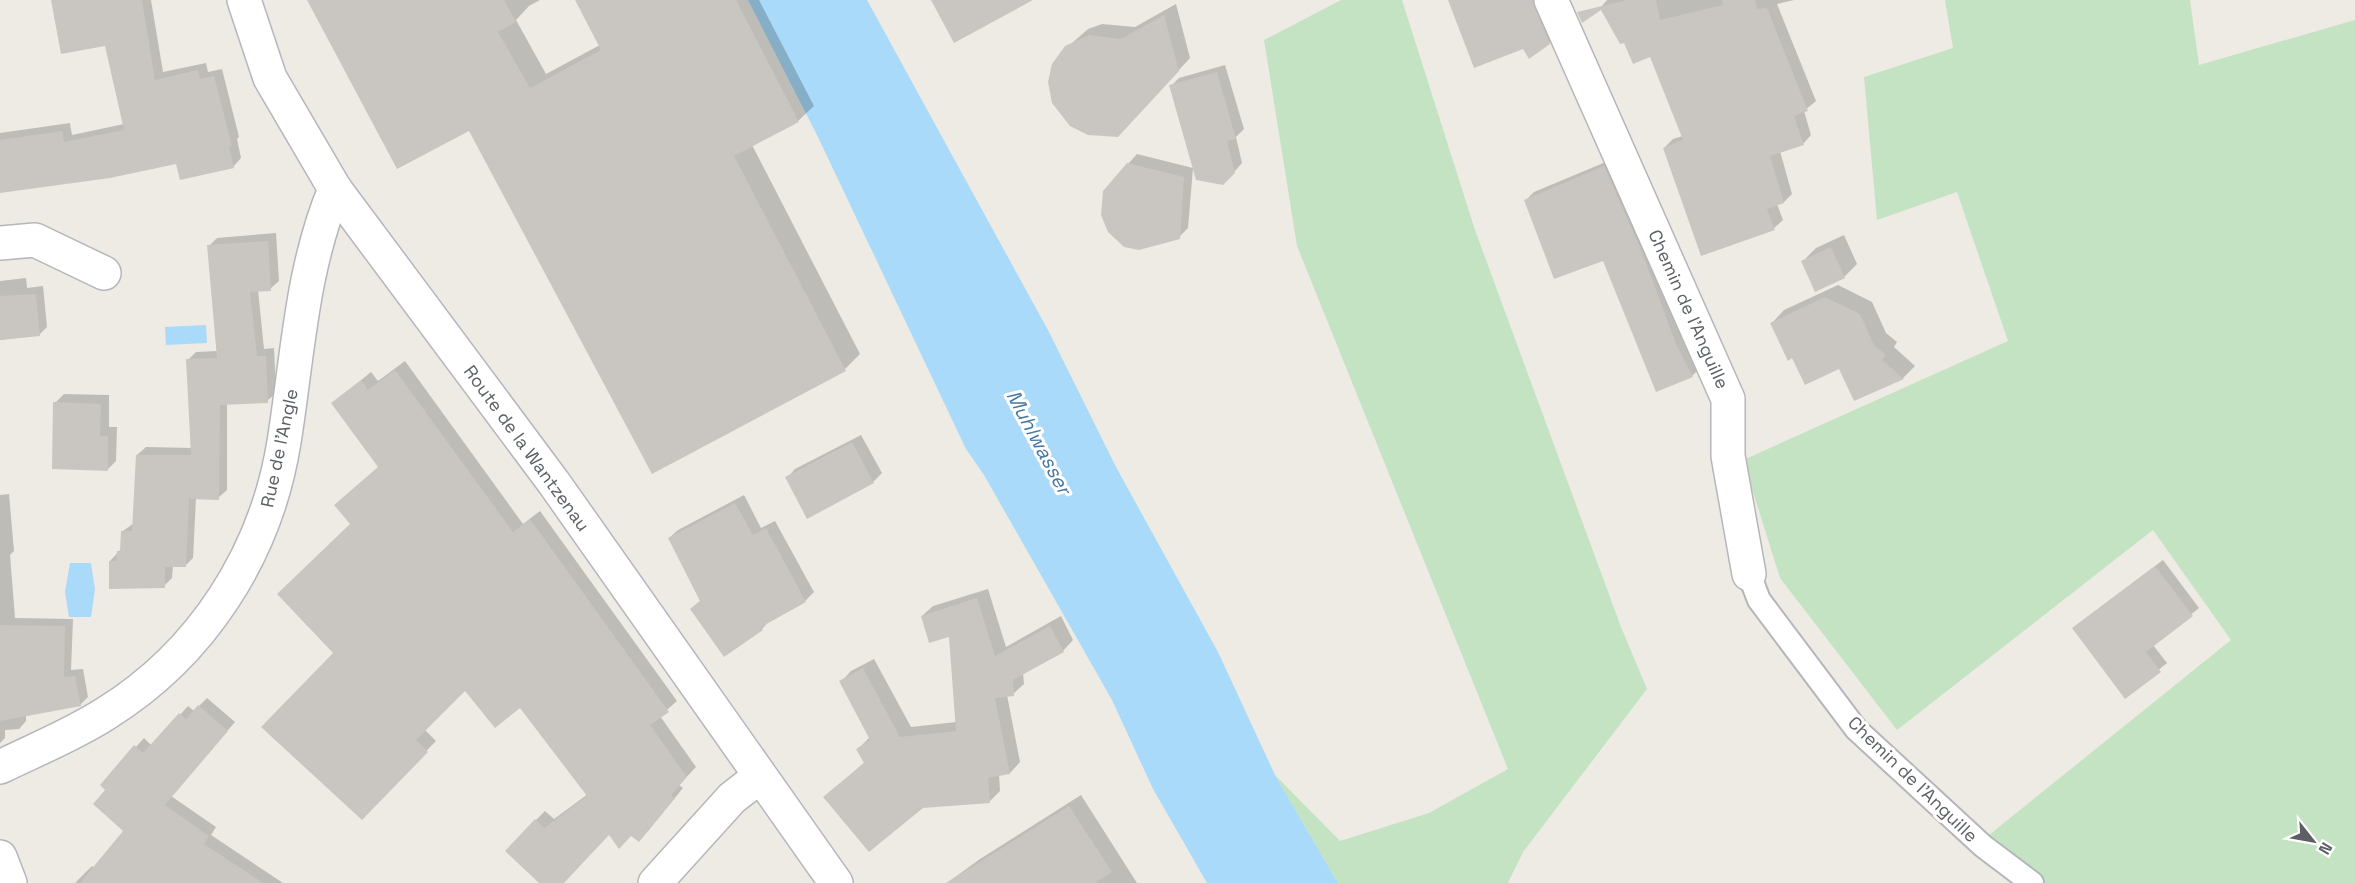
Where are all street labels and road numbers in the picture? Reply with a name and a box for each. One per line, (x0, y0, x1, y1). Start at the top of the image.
street label: Chemin de l'Anguille (1644, 226, 1734, 392)
street label: Route de la Wantzenau (459, 360, 595, 536)
street label: Rue de l'Angle (255, 386, 303, 510)
street label: Chemin de l'Anguille (1843, 711, 1983, 847)

